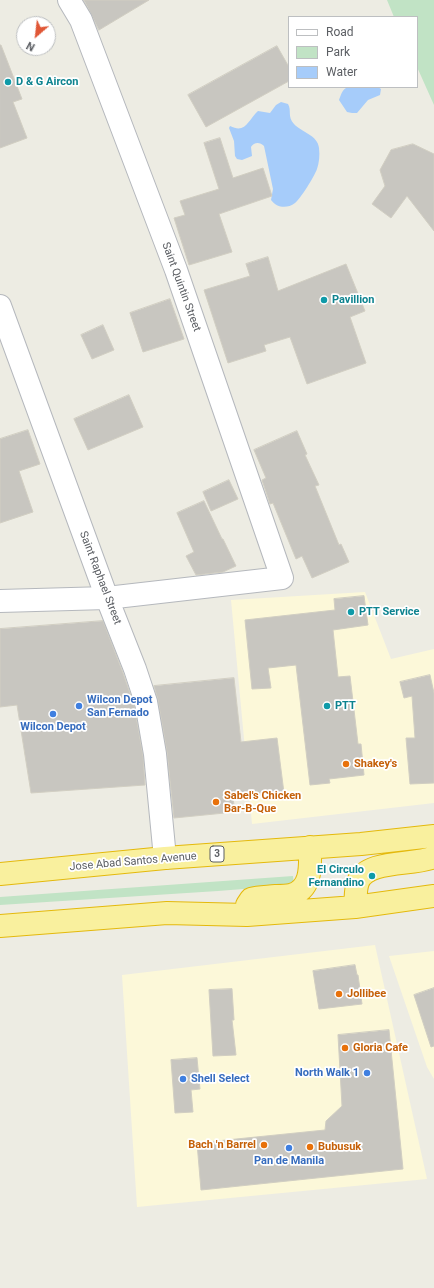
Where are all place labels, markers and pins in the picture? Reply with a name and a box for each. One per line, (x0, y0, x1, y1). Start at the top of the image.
place label: D & G Aircon (16, 75, 78, 89)
marker: D & G Aircon (3, 77, 13, 87)
place label: Pavillion (332, 293, 374, 307)
marker: Pavillion (319, 295, 329, 305)
place label: PTT Service (359, 605, 420, 619)
marker: PTT Service (346, 607, 356, 617)
place label: Wilcon Depot San Fernado (87, 693, 152, 719)
place label: PTT (335, 699, 356, 713)
marker: Wilcon Depot San Fernado (74, 701, 84, 711)
marker: PTT (322, 701, 332, 711)
marker: Wilcon Depot (48, 709, 58, 719)
place label: Wilcon Depot (20, 720, 86, 734)
place label: Shakey's (354, 757, 397, 771)
marker: Shakey's (341, 759, 351, 769)
place label: Sabel's Chicken Bar-B-Que (224, 789, 301, 815)
marker: Sabel's Chicken Bar-B-Que (211, 797, 221, 807)
place label: El Circulo Fernandino (308, 863, 364, 889)
marker: El Circulo Fernandino (367, 871, 377, 881)
place label: Jollibee (347, 987, 386, 1001)
marker: Jollibee (334, 989, 344, 999)
place label: Gloria Cafe (353, 1041, 408, 1055)
marker: Gloria Cafe (340, 1043, 350, 1053)
place label: North Walk 1 (295, 1066, 359, 1080)
marker: North Walk 1 (362, 1068, 372, 1078)
place label: Shell Select (191, 1072, 249, 1086)
marker: Shell Select (178, 1074, 188, 1084)
place label: Bach 'n Barrel (188, 1138, 256, 1152)
marker: Bach 'n Barrel (259, 1140, 269, 1150)
place label: Bubusuk (318, 1140, 361, 1154)
marker: Bubusuk (305, 1142, 315, 1152)
marker: Pan de Manila (284, 1143, 294, 1153)
place label: Pan de Manila (254, 1154, 324, 1168)

